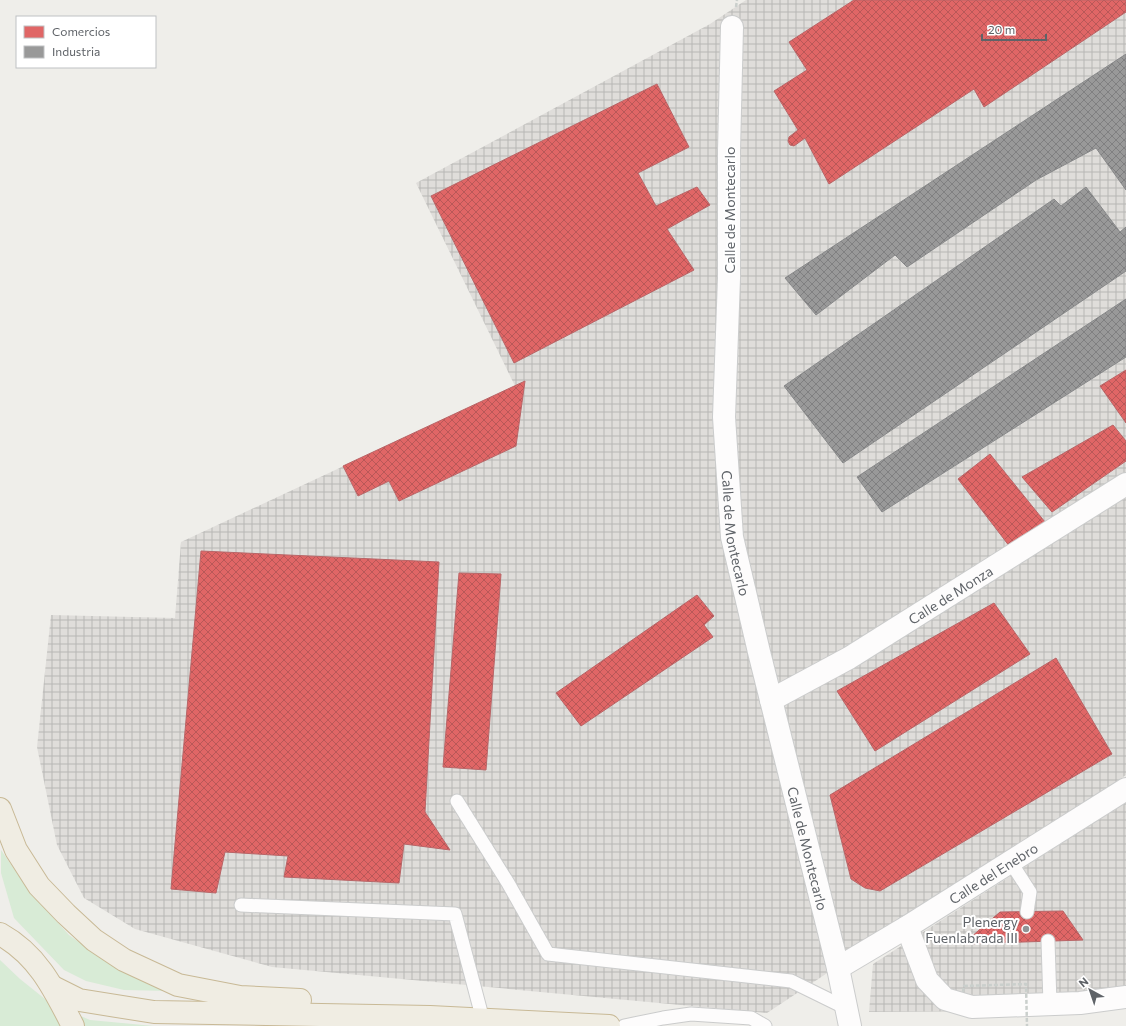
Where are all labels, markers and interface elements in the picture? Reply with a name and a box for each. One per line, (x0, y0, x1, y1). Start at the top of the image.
legend (16, 16, 156, 68)
scale bar (982, 16, 1046, 42)
text: 20 m (988, 22, 1015, 36)
text: Comercios (52, 24, 110, 38)
text: Industria (52, 44, 100, 58)
street label: Calle de Montecarlo (721, 147, 738, 273)
street label: Calle de Montecarlo (719, 470, 754, 597)
street label: Calle de Monza (905, 562, 995, 627)
street label: Calle de Montecarlo (784, 785, 832, 912)
street label: Calle del Enebro (946, 838, 1041, 907)
place label: Plenergy Fuenlabrada III (925, 913, 1018, 946)
marker: Plenergy Fuenlabrada III (1021, 924, 1031, 934)
north arrow (1070, 970, 1110, 1010)
text: N (1076, 974, 1091, 990)

